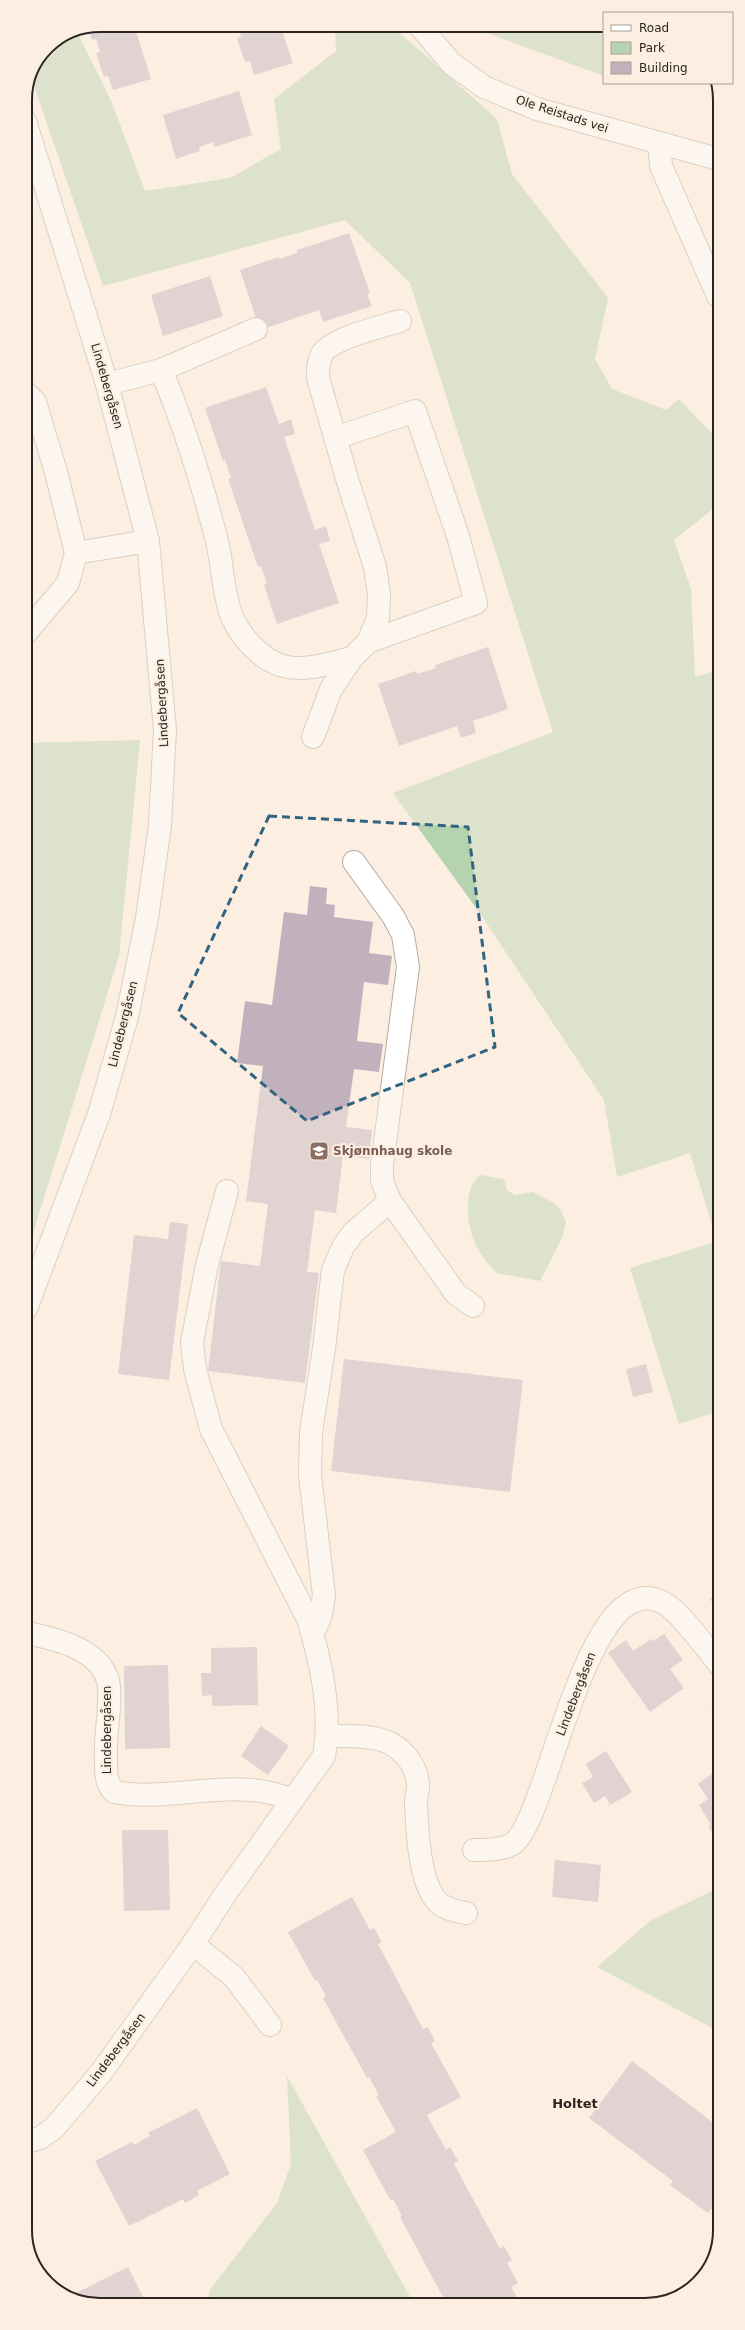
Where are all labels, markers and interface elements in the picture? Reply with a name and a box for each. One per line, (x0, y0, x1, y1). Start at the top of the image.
legend (603, 12, 733, 84)
text: Road (639, 21, 669, 35)
text: Park (639, 41, 665, 55)
text: Building (639, 61, 688, 75)
street label: Ole Reistads vei (514, 92, 610, 136)
street label: Lindebergåsen (88, 342, 126, 430)
street label: Lindebergåsen (153, 658, 171, 748)
street label: Lindebergåsen (105, 979, 141, 1069)
school or university icon: Skjønnhaug skole (308, 1140, 330, 1162)
place label: Skjønnhaug skole (333, 1144, 452, 1158)
street label: Lindebergåsen (554, 1650, 598, 1738)
street label: Lindebergåsen (100, 1686, 114, 1774)
street label: Lindebergåsen (84, 2010, 148, 2090)
district label: Holtet (552, 2096, 598, 2111)

